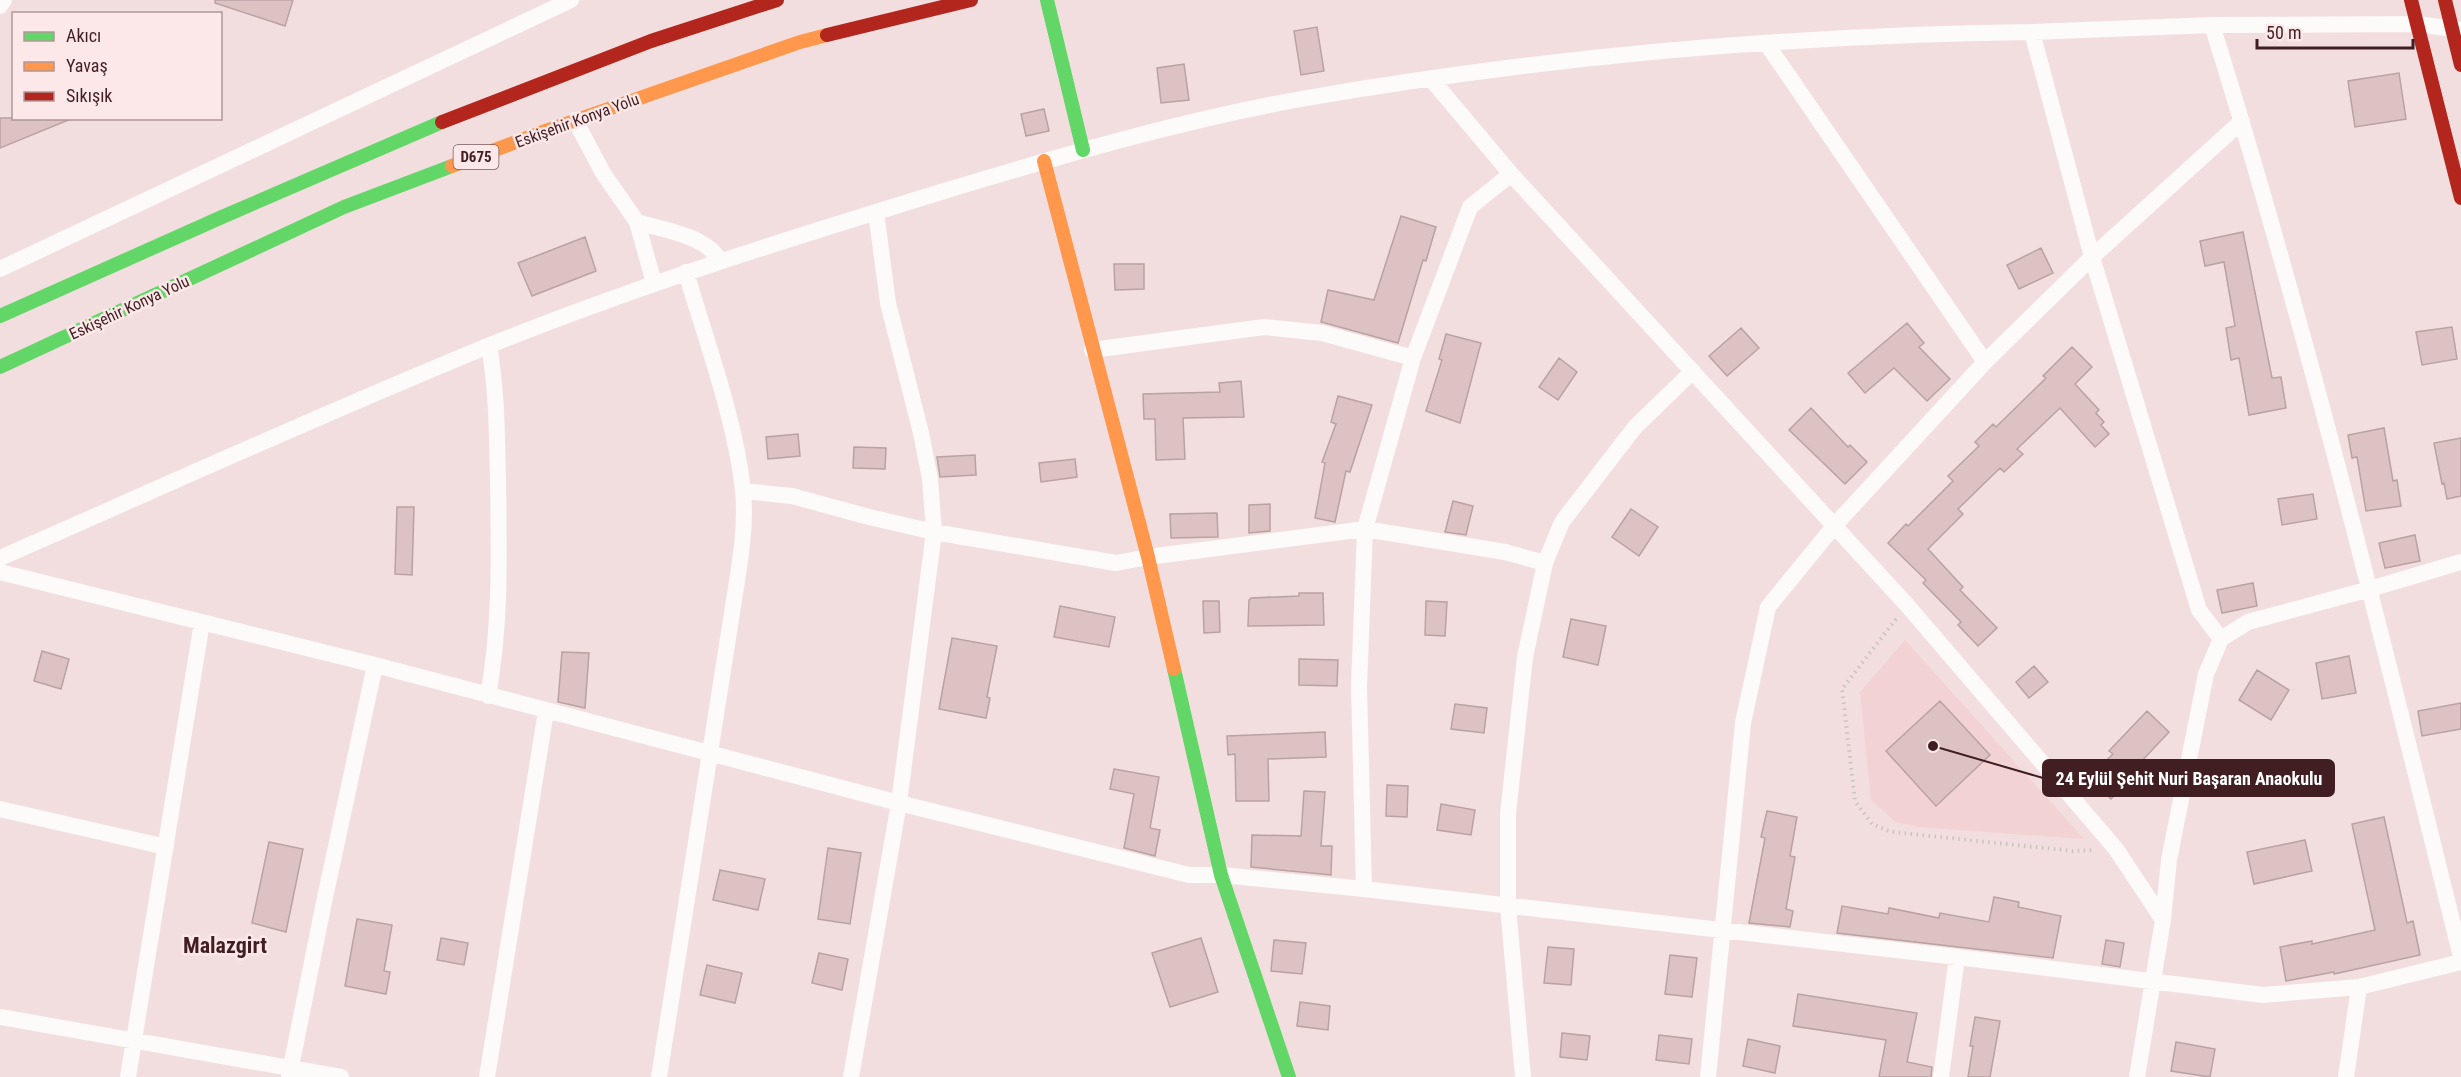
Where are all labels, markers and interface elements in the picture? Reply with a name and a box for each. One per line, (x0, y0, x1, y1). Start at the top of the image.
legend (12, 12, 222, 120)
scale bar (2257, 12, 2413, 50)
text: 50 m (2266, 22, 2301, 43)
text: Akıcı (66, 25, 101, 46)
text: Yavaş (66, 55, 108, 76)
text: Sıkışık (66, 85, 112, 106)
street label: Eskişehir Konya Yolu (513, 89, 642, 152)
road number: D675 (454, 145, 498, 169)
street label: Eskişehir Konya Yolu (66, 271, 192, 344)
callout: 24 Eylül Şehit Nuri Başaran Anaokulu (2043, 760, 2334, 796)
text: 24 Eylül Şehit Nuri Başaran Anaokulu (2056, 768, 2322, 789)
district label: Malazgirt (183, 933, 267, 958)

